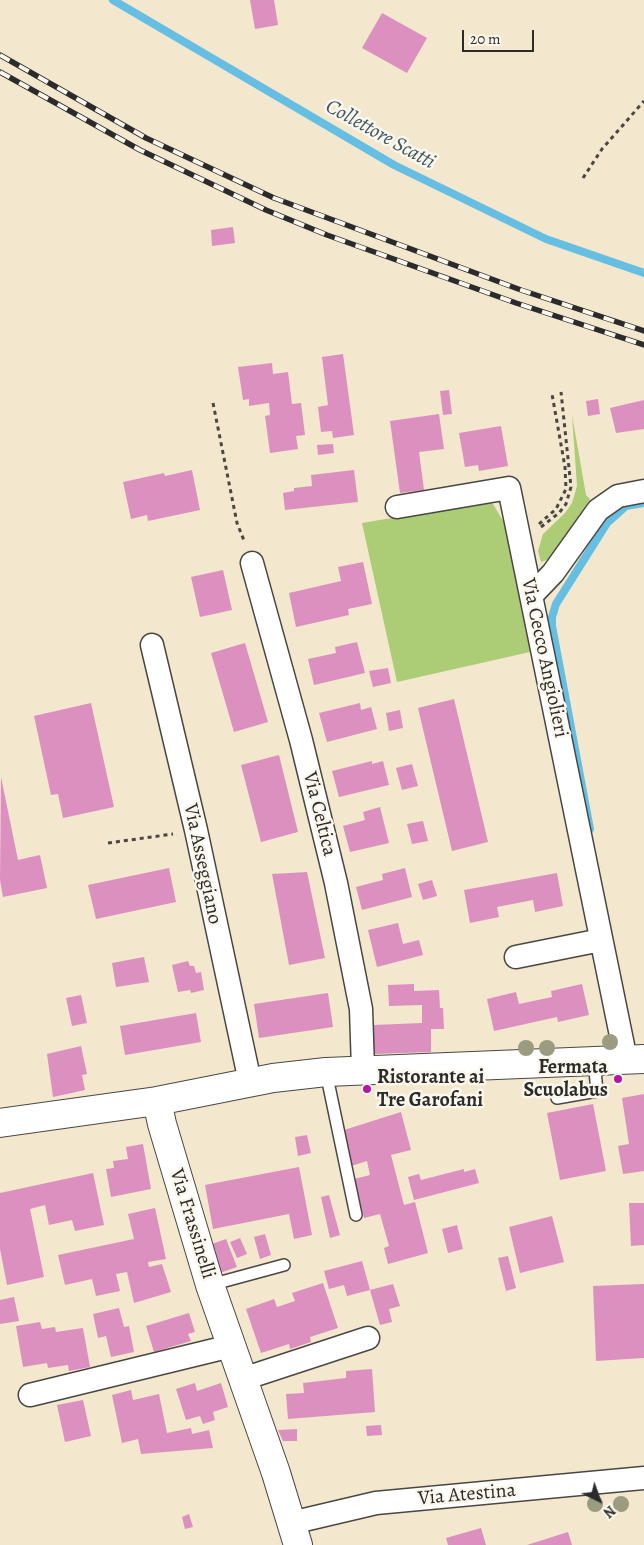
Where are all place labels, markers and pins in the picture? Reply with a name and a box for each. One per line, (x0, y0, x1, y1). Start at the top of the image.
place label: Fermata Scuolabus (523, 1056, 608, 1103)
place label: Ristorante ai Tre Garofani (377, 1066, 484, 1113)
marker: Fermata Scuolabus (612, 1073, 624, 1085)
marker: Ristorante ai Tre Garofani (361, 1083, 373, 1095)

